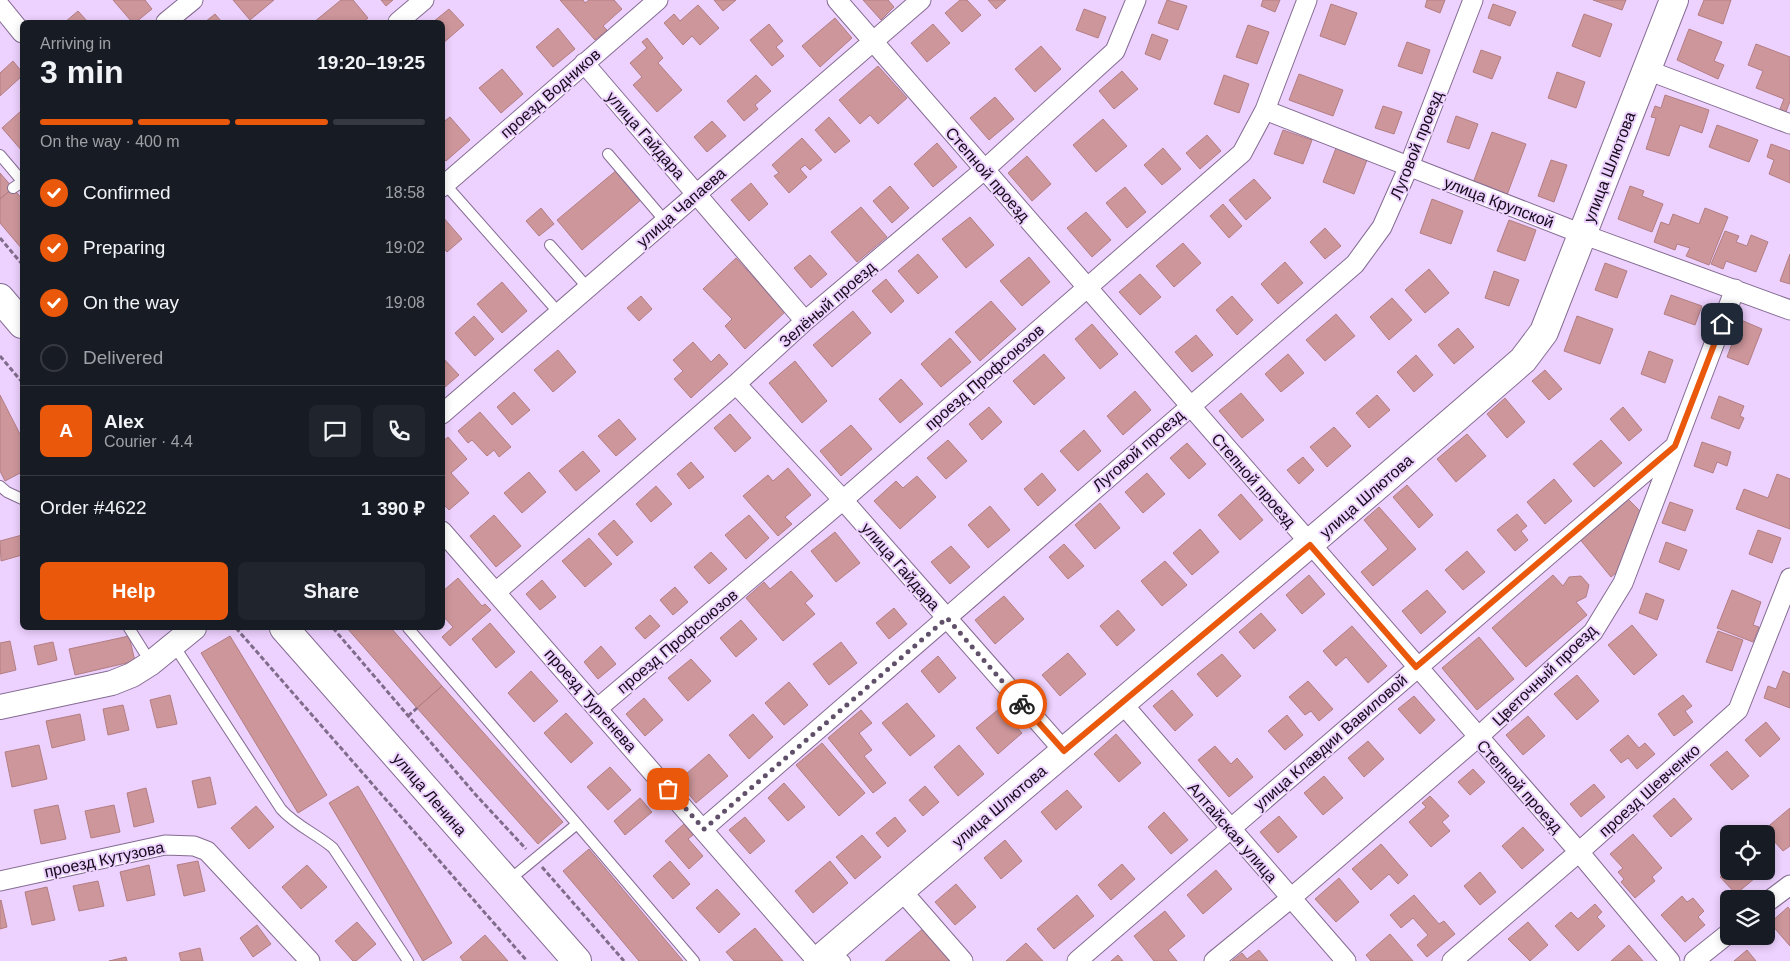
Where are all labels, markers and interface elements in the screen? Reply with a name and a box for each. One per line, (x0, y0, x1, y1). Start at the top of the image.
text: Arriving in (40, 35, 111, 52)
street label: проезд Водников (497, 45, 604, 141)
text: 19:20–19:25 (317, 52, 425, 73)
text: 3 min (40, 54, 124, 90)
street label: улица Гайдара (603, 88, 688, 183)
street label: Луговой проезд (1387, 88, 1446, 202)
street label: улица Шлютова (1581, 109, 1638, 225)
street label: Степной проезд (942, 124, 1033, 225)
text: On the way · 400 m (40, 133, 180, 150)
street label: улица Чапаева (634, 164, 729, 250)
street label: улица Крупской (1442, 174, 1556, 231)
icon: check (40, 179, 68, 207)
text: Confirmed (83, 182, 171, 203)
text: 18:58 (385, 184, 425, 201)
icon: check (40, 234, 68, 262)
text: Preparing (83, 237, 165, 258)
text: 19:02 (385, 239, 425, 256)
street label: Зелёный проезд (776, 258, 879, 351)
icon: check (40, 289, 68, 317)
text: On the way (83, 292, 179, 313)
text: 19:08 (385, 294, 425, 311)
pin (1701, 303, 1743, 345)
icon: home (1708, 310, 1736, 338)
street label: проезд Профсоюзов (921, 321, 1047, 434)
text: Delivered (83, 347, 163, 368)
button: chat (309, 405, 361, 457)
button: phone (373, 405, 425, 457)
street label: Луговой проезд (1089, 406, 1188, 495)
text: Alex (104, 411, 144, 432)
text: A (59, 420, 73, 441)
street label: Степной проезд (1208, 430, 1299, 531)
text: Courier · 4.4 (104, 433, 193, 450)
street label: улица Шлютова (1316, 451, 1416, 541)
text: Order #4622 (40, 497, 147, 518)
text: 1 390 ₽ (361, 498, 425, 519)
street label: улица Гайдара (858, 519, 943, 614)
button: Help (40, 562, 228, 620)
button: Share (238, 562, 425, 620)
street label: проезд Профсоюзов (614, 586, 741, 697)
street label: Цветочный проезд (1489, 621, 1600, 729)
street label: проезд Тургенева (541, 645, 640, 755)
street label: улица Клавдии Вавиловой (1250, 671, 1410, 814)
courier (997, 679, 1047, 729)
icon: bike (1008, 690, 1036, 718)
street label: Степной проезд (1474, 737, 1566, 837)
street label: проезд Шевченко (1596, 741, 1703, 840)
street label: улица Ленина (389, 750, 470, 839)
street label: улица Шлютова (949, 762, 1050, 851)
pin (647, 768, 689, 810)
icon: bag (654, 775, 682, 803)
street label: Алтайская улица (1185, 779, 1281, 886)
map controls (1720, 825, 1775, 945)
button: locate (1720, 825, 1775, 880)
street label: проезд Кутузова (43, 838, 166, 880)
button: layers (1720, 890, 1775, 945)

